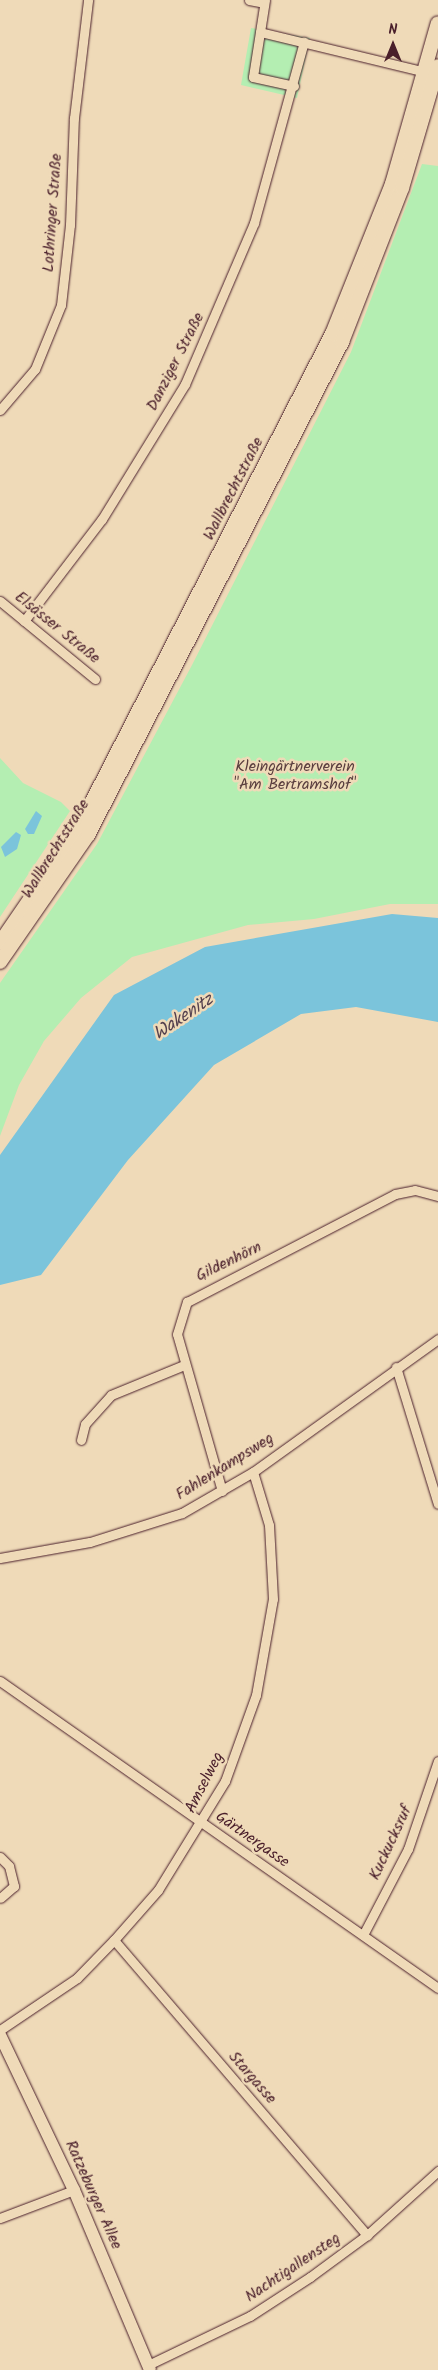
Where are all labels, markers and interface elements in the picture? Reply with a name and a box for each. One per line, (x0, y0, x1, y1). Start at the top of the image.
text: N (389, 19, 397, 41)
north arrow (368, 20, 418, 70)
street label: Lothringer Straße (39, 153, 67, 273)
street label: Danziger Straße (143, 310, 209, 414)
street label: Wallbrechtstraße (200, 434, 268, 544)
street label: Elsässer Straße (10, 588, 104, 668)
park label: Kleingärtnerverein "Am Bertramshof" (234, 757, 356, 795)
street label: Wallbrechtstraße (18, 796, 94, 902)
water label: Wakenitz (150, 990, 218, 1046)
street label: Gildenhörn (193, 1238, 265, 1286)
street label: Fahlenkampsweg (172, 1429, 278, 1505)
street label: Amselweg (181, 1749, 229, 1817)
street label: Kuckucksruf (365, 1803, 417, 1883)
street label: Gärtnergasse (211, 1808, 293, 1872)
street label: Stargasse (224, 2048, 280, 2108)
street label: Ratzeburger Allee (60, 2138, 126, 2252)
street label: Nachtigallensteg (242, 2229, 344, 2307)

